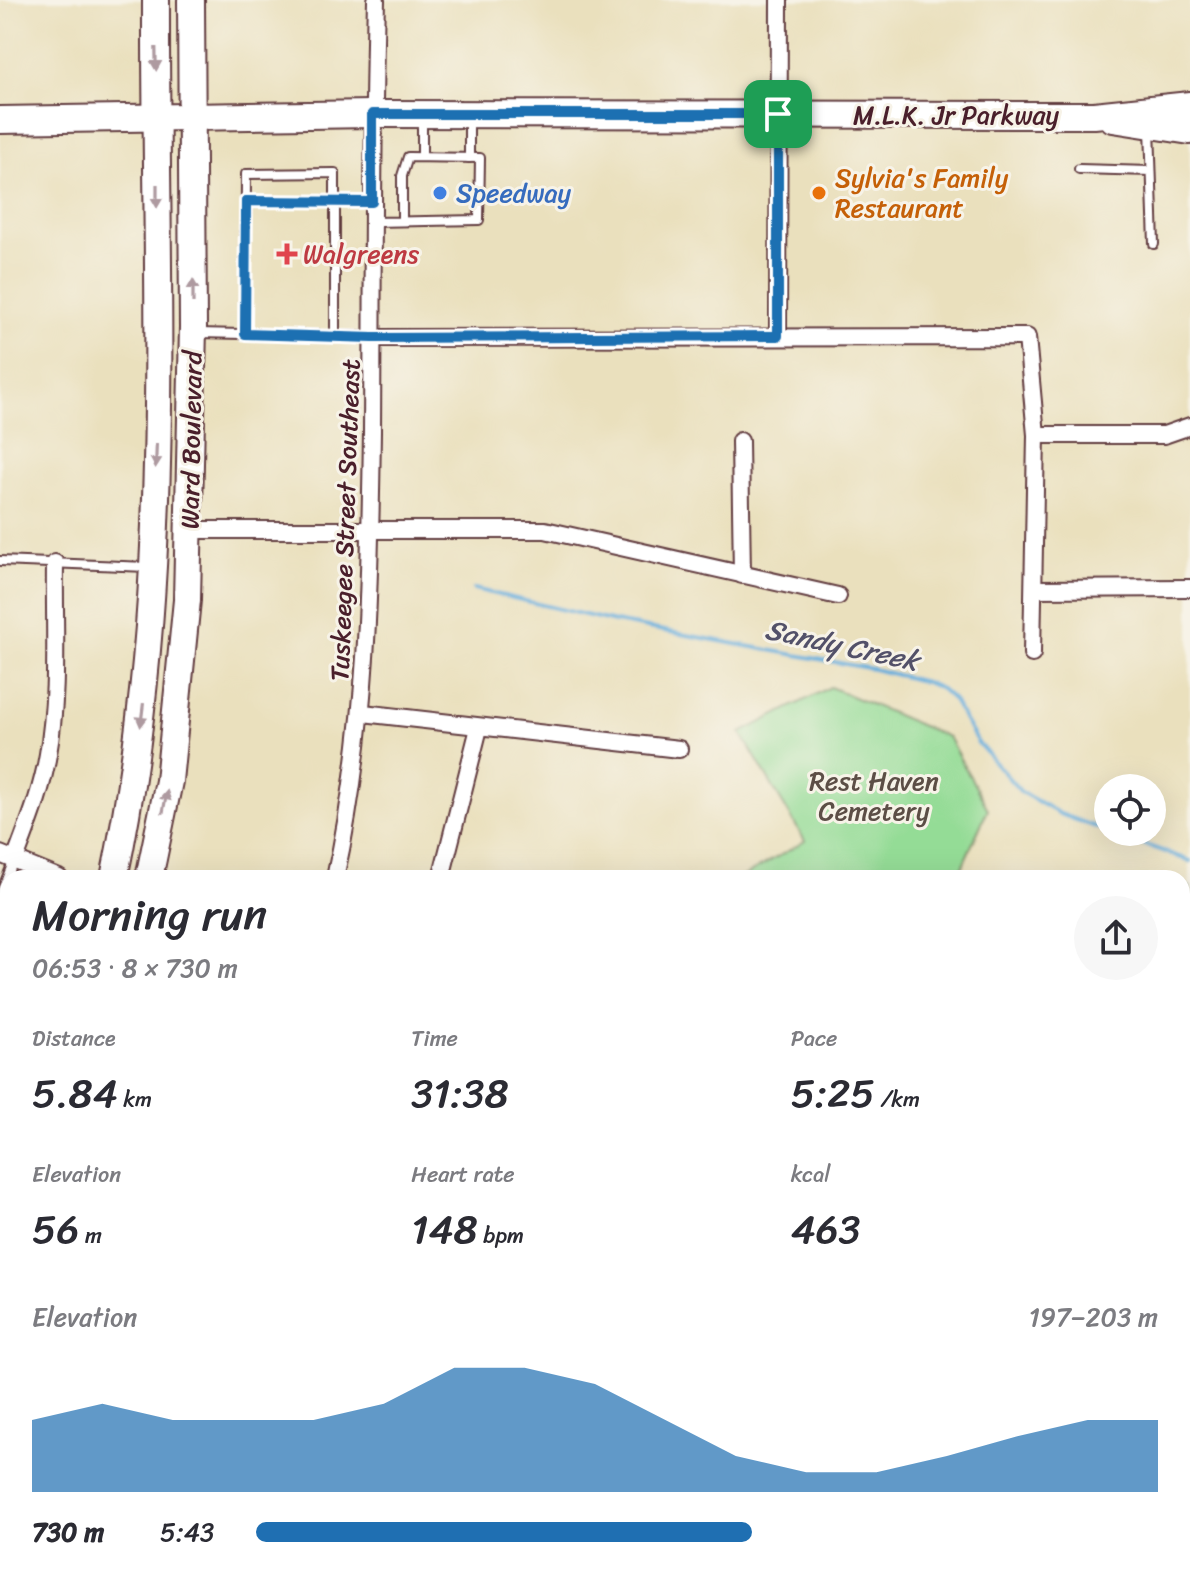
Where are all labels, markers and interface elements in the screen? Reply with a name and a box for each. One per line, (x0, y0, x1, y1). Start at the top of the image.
one-way arrow (150, 47, 163, 72)
pin (744, 80, 812, 148)
icon: arrive (756, 92, 800, 136)
street label: M.L.K. Jr Parkway (853, 92, 1060, 138)
place label: Sylvia's Family Restaurant (835, 155, 1009, 231)
place label: Speedway (456, 170, 572, 216)
one-way arrow (151, 184, 163, 209)
marker: Speedway (431, 184, 449, 202)
marker: Sylvia's Family Restaurant (810, 184, 828, 202)
place label: Walgreens (303, 231, 419, 277)
marker: Walgreens (278, 245, 296, 263)
one-way arrow (187, 278, 199, 303)
street label: Ward Boulevard (166, 348, 216, 530)
street label: Tuskeegee Street Southeast (316, 358, 374, 682)
one-way arrow (149, 444, 162, 469)
water label: Sandy Creek (761, 605, 926, 686)
one-way arrow (135, 703, 148, 728)
park label: Rest Haven Cemetery (809, 758, 939, 834)
map controls (1094, 774, 1166, 846)
button: locate (1094, 774, 1166, 846)
one-way arrow (159, 789, 172, 814)
text: Morning run (32, 876, 267, 954)
button: share (1074, 896, 1158, 980)
text: 06:53 · 8 × 730 m (32, 945, 238, 991)
text: Distance (32, 1019, 116, 1058)
text: Time (411, 1019, 458, 1058)
text: Pace (791, 1019, 837, 1058)
text: 5.84 (32, 1058, 118, 1129)
text: 31:38 (411, 1058, 509, 1129)
text: 5:25 (791, 1058, 875, 1129)
text: km (118, 1080, 152, 1119)
text: /km (875, 1080, 920, 1119)
text: Elevation (32, 1155, 121, 1194)
text: Heart rate (411, 1155, 515, 1194)
text: kcal (791, 1155, 831, 1194)
text: 56 (32, 1194, 79, 1265)
text: 148 (411, 1194, 478, 1265)
text: 463 (791, 1194, 860, 1265)
text: m (79, 1216, 102, 1255)
text: bpm (478, 1216, 524, 1255)
text: Elevation (32, 1294, 137, 1340)
text: 197–203 m (1029, 1294, 1158, 1340)
text: 730 m (32, 1509, 104, 1555)
text: 5:43 (160, 1509, 214, 1555)

